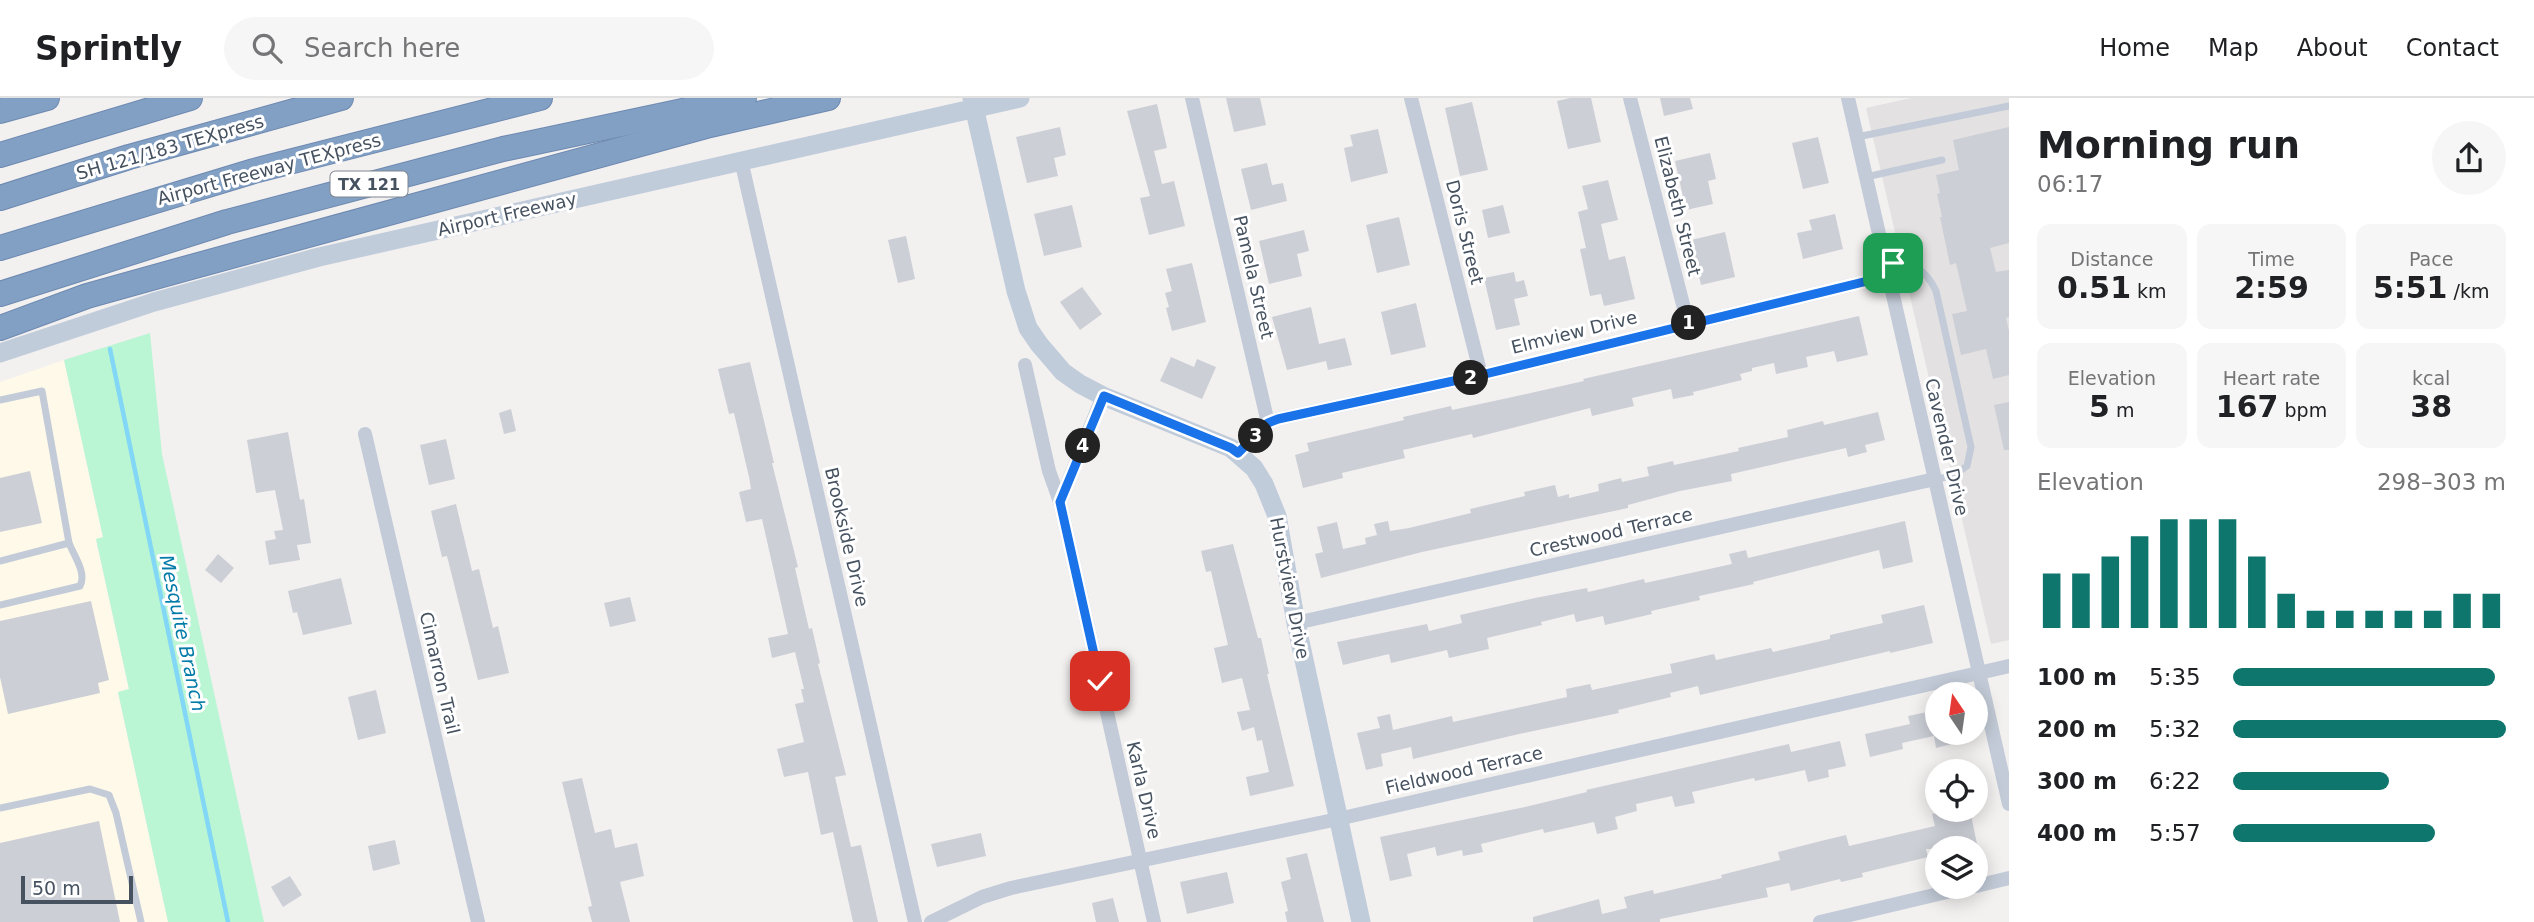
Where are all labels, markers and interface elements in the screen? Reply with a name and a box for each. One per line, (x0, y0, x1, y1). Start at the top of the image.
search box (224, 17, 714, 80)
text: Sprintly (35, 29, 182, 68)
icon: search (248, 29, 286, 67)
text: Search here (304, 33, 460, 63)
text: Home (2099, 34, 2170, 62)
text: Map (2208, 34, 2259, 62)
text: About (2297, 34, 2368, 62)
text: Contact (2406, 34, 2499, 62)
street label: SH 121/183 TEXpress (74, 110, 266, 184)
button: share (2432, 121, 2506, 195)
text: Morning run (2037, 123, 2300, 167)
street label: Airport Freeway TEXpress (155, 129, 383, 209)
street label: Elizabeth Street (1650, 134, 1706, 278)
text: 06:17 (2037, 171, 2103, 197)
road number: TX 121 (330, 172, 408, 197)
street label: Doris Street (1442, 178, 1488, 286)
street label: Airport Freeway (435, 188, 579, 240)
street label: Pamela Street (1230, 213, 1278, 341)
pin (1863, 233, 1923, 293)
icon: arrive (1874, 244, 1912, 282)
text: Distance (2070, 248, 2153, 270)
text: Time (2248, 248, 2295, 270)
text: Pace (2409, 248, 2453, 270)
text: 0.51 (2057, 270, 2131, 305)
text: 2:59 (2234, 270, 2309, 305)
text: 5:51 (2373, 270, 2448, 305)
text: km (2131, 280, 2167, 302)
text: /km (2448, 280, 2489, 302)
street label: Elmview Drive (1509, 306, 1639, 358)
pin: 1 (1672, 306, 1706, 341)
text: 1 (1682, 311, 1695, 333)
pin: 2 (1454, 360, 1488, 396)
text: 2 (1464, 366, 1477, 388)
text: Elevation (2068, 367, 2156, 389)
text: Heart rate (2223, 367, 2320, 389)
text: kcal (2412, 367, 2450, 389)
street label: Cavender Drive (1921, 376, 1973, 518)
text: 5 (2089, 389, 2110, 424)
text: 167 (2216, 389, 2278, 424)
text: 38 (2410, 389, 2452, 424)
text: m (2110, 399, 2135, 421)
text: bpm (2278, 399, 2327, 421)
pin: 3 (1238, 418, 1274, 454)
text: 3 (1249, 424, 1262, 446)
pin: 4 (1066, 428, 1100, 464)
text: 4 (1076, 434, 1089, 456)
street label: Brookside Drive (821, 465, 873, 609)
text: Elevation (2037, 469, 2144, 495)
text: 298–303 m (2377, 469, 2506, 495)
street label: Crestwood Terrace (1528, 503, 1694, 561)
street label: Hurstview Drive (1266, 515, 1314, 661)
water label: Mesquite Branch (156, 553, 210, 713)
street label: Cimarron Trail (416, 610, 464, 736)
pin (1070, 651, 1130, 711)
icon: check (1081, 662, 1119, 700)
text: 100 m (2037, 664, 2117, 690)
text: 5:35 (2149, 664, 2201, 690)
north arrow (1925, 682, 1988, 746)
map controls (1925, 682, 1988, 899)
text: 200 m (2037, 716, 2117, 742)
text: 5:32 (2149, 716, 2201, 742)
street label: Karla Drive (1123, 739, 1165, 841)
street label: Fieldwood Terrace (1383, 742, 1545, 798)
button: locate (1925, 759, 1988, 822)
text: 300 m (2037, 768, 2117, 794)
text: 6:22 (2149, 768, 2201, 794)
text: 400 m (2037, 820, 2117, 846)
text: 5:57 (2149, 820, 2201, 846)
button: layers (1925, 836, 1988, 899)
scale bar (21, 873, 133, 905)
text: 50 m (32, 877, 81, 899)

